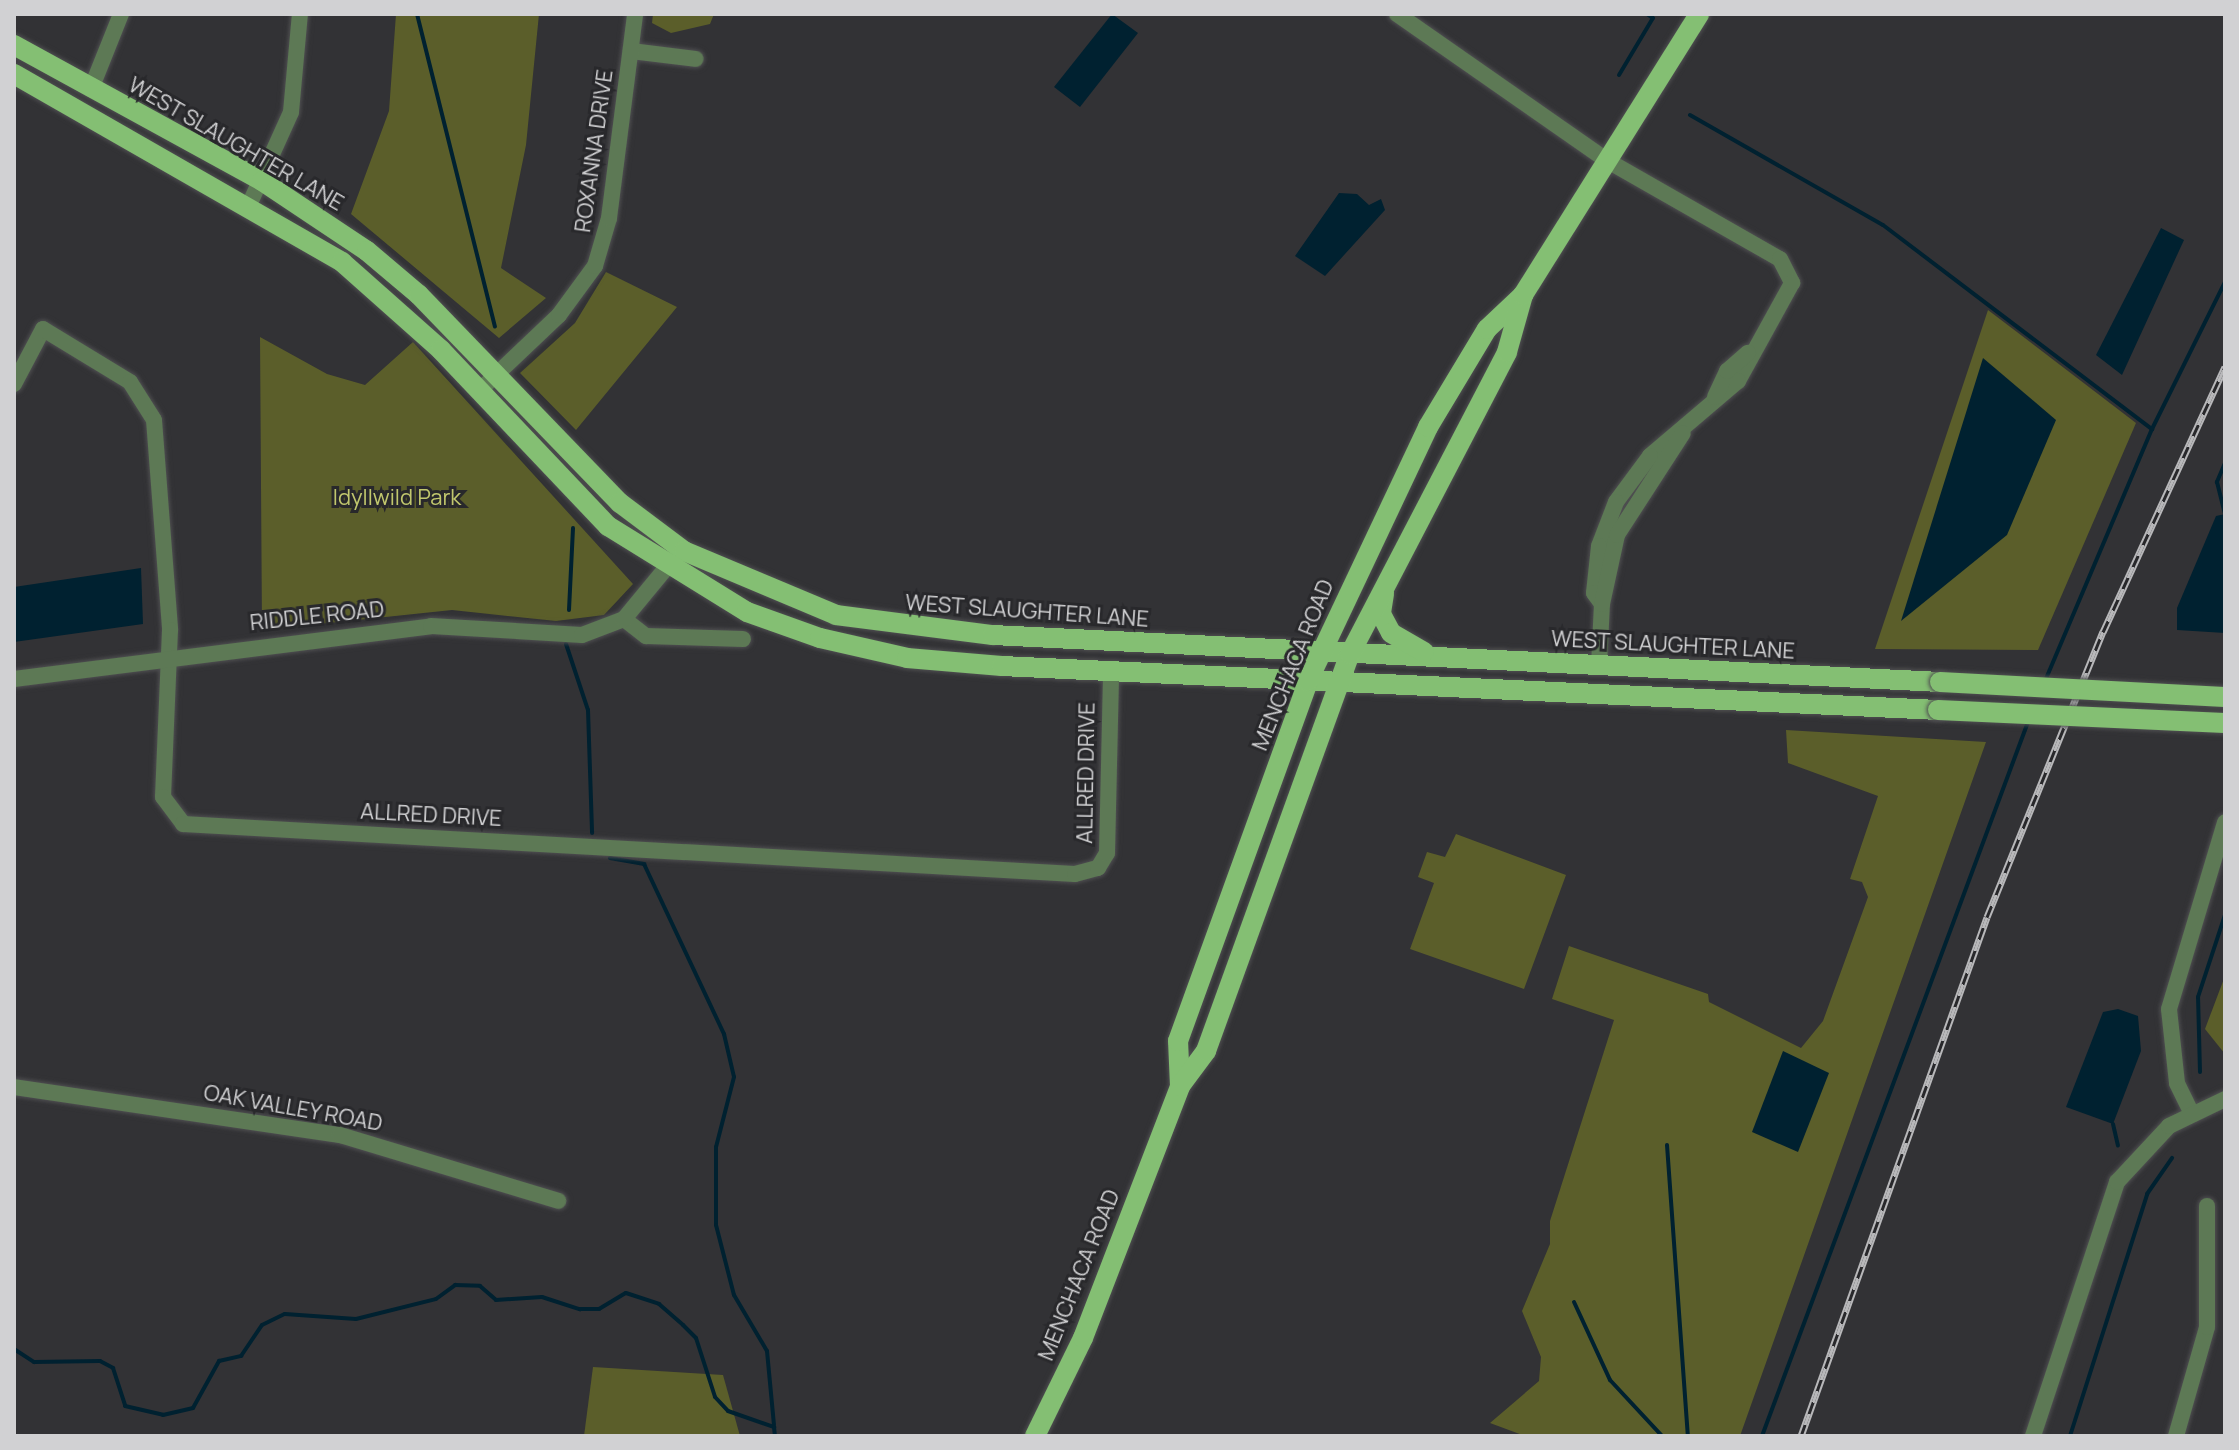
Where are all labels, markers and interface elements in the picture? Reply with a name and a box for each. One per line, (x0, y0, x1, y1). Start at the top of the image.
street label: ROXANNA DRIVE (570, 68, 618, 234)
street label: WEST SLAUGHTER LANE (123, 71, 349, 217)
park label: Idyllwild Park (333, 485, 461, 511)
street label: MENCHACA ROAD (1247, 576, 1339, 754)
street label: WEST SLAUGHTER LANE (904, 589, 1150, 633)
street label: RIDDLE ROAD (249, 596, 385, 636)
street label: WEST SLAUGHTER LANE (1550, 625, 1796, 665)
street label: ALLRED DRIVE (1072, 702, 1100, 844)
street label: ALLRED DRIVE (360, 798, 502, 832)
street label: OAK VALLEY ROAD (201, 1079, 385, 1137)
street label: MENCHACA ROAD (1033, 1186, 1125, 1364)

